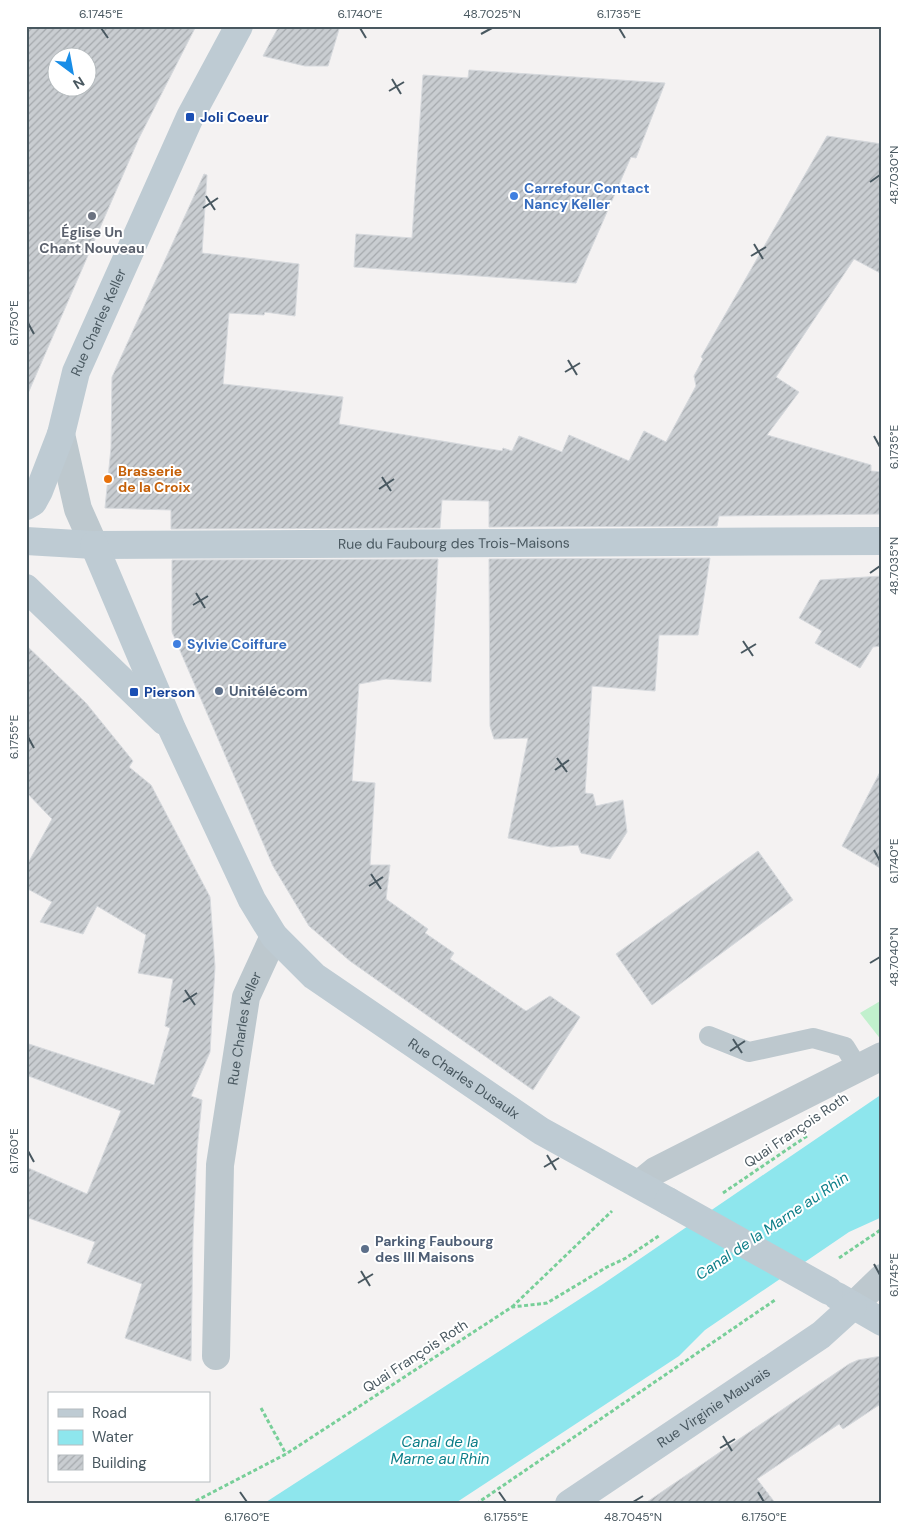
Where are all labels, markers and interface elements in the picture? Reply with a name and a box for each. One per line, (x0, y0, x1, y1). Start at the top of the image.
text: 6.1745°E (79, 6, 123, 22)
text: 6.1740°E (337, 6, 383, 22)
text: 48.7025°N (463, 6, 521, 22)
text: 6.1735°E (597, 6, 641, 22)
north arrow (48, 48, 98, 98)
text: N (70, 73, 88, 93)
place label: Joli Coeur (200, 108, 269, 126)
marker: Joli Coeur (184, 111, 196, 123)
text: 48.7030°N (886, 146, 902, 204)
place label: Carrefour Contact Nancy Keller (524, 179, 650, 213)
marker: Carrefour Contact Nancy Keller (508, 190, 520, 202)
marker: Église Un Chant Nouveau (86, 210, 98, 222)
place label: Église Un Chant Nouveau (39, 223, 145, 257)
street label: Rue Charles Keller (66, 266, 130, 379)
text: 6.1750°E (6, 300, 22, 346)
text: 6.1735°E (886, 425, 902, 469)
place label: Brasserie de la Croix (118, 462, 190, 496)
marker: Brasserie de la Croix (102, 473, 114, 485)
street label: Rue du Faubourg des Trois-Maisons (338, 534, 570, 553)
text: 48.7035°N (886, 537, 902, 595)
place label: Sylvie Coiffure (187, 635, 287, 653)
marker: Sylvie Coiffure (171, 638, 183, 650)
place label: Unitélécom (229, 682, 308, 700)
place label: Pierson (144, 683, 195, 701)
marker: Unitélécom (213, 685, 225, 697)
marker: Pierson (128, 686, 140, 698)
text: 6.1755°E (6, 715, 22, 759)
text: 6.1740°E (886, 838, 902, 884)
text: 48.7040°N (886, 928, 902, 986)
street label: Rue Charles Keller (223, 969, 265, 1086)
street label: Rue Charles Dusaulx (405, 1034, 523, 1123)
street label: Quai François Roth (740, 1088, 852, 1172)
text: 6.1760°E (6, 1128, 22, 1174)
water label: Canal de la Marne au Rhin (692, 1167, 853, 1285)
place label: Parking Faubourg des III Maisons (375, 1232, 494, 1266)
marker: Parking Faubourg des III Maisons (359, 1243, 371, 1255)
text: 6.1745°E (886, 1253, 902, 1297)
street label: Quai François Roth (359, 1315, 471, 1397)
street label: Rue Virginie Mauvais (653, 1363, 774, 1451)
legend (48, 1392, 210, 1482)
text: Road (92, 1403, 127, 1423)
text: Water (92, 1427, 134, 1447)
water label: Canal de la Marne au Rhin (391, 1432, 490, 1469)
text: Building (92, 1453, 147, 1473)
text: 6.1760°E (224, 1509, 270, 1525)
text: 6.1755°E (484, 1509, 528, 1525)
text: 48.7045°N (604, 1509, 662, 1525)
text: 6.1750°E (741, 1509, 787, 1525)

